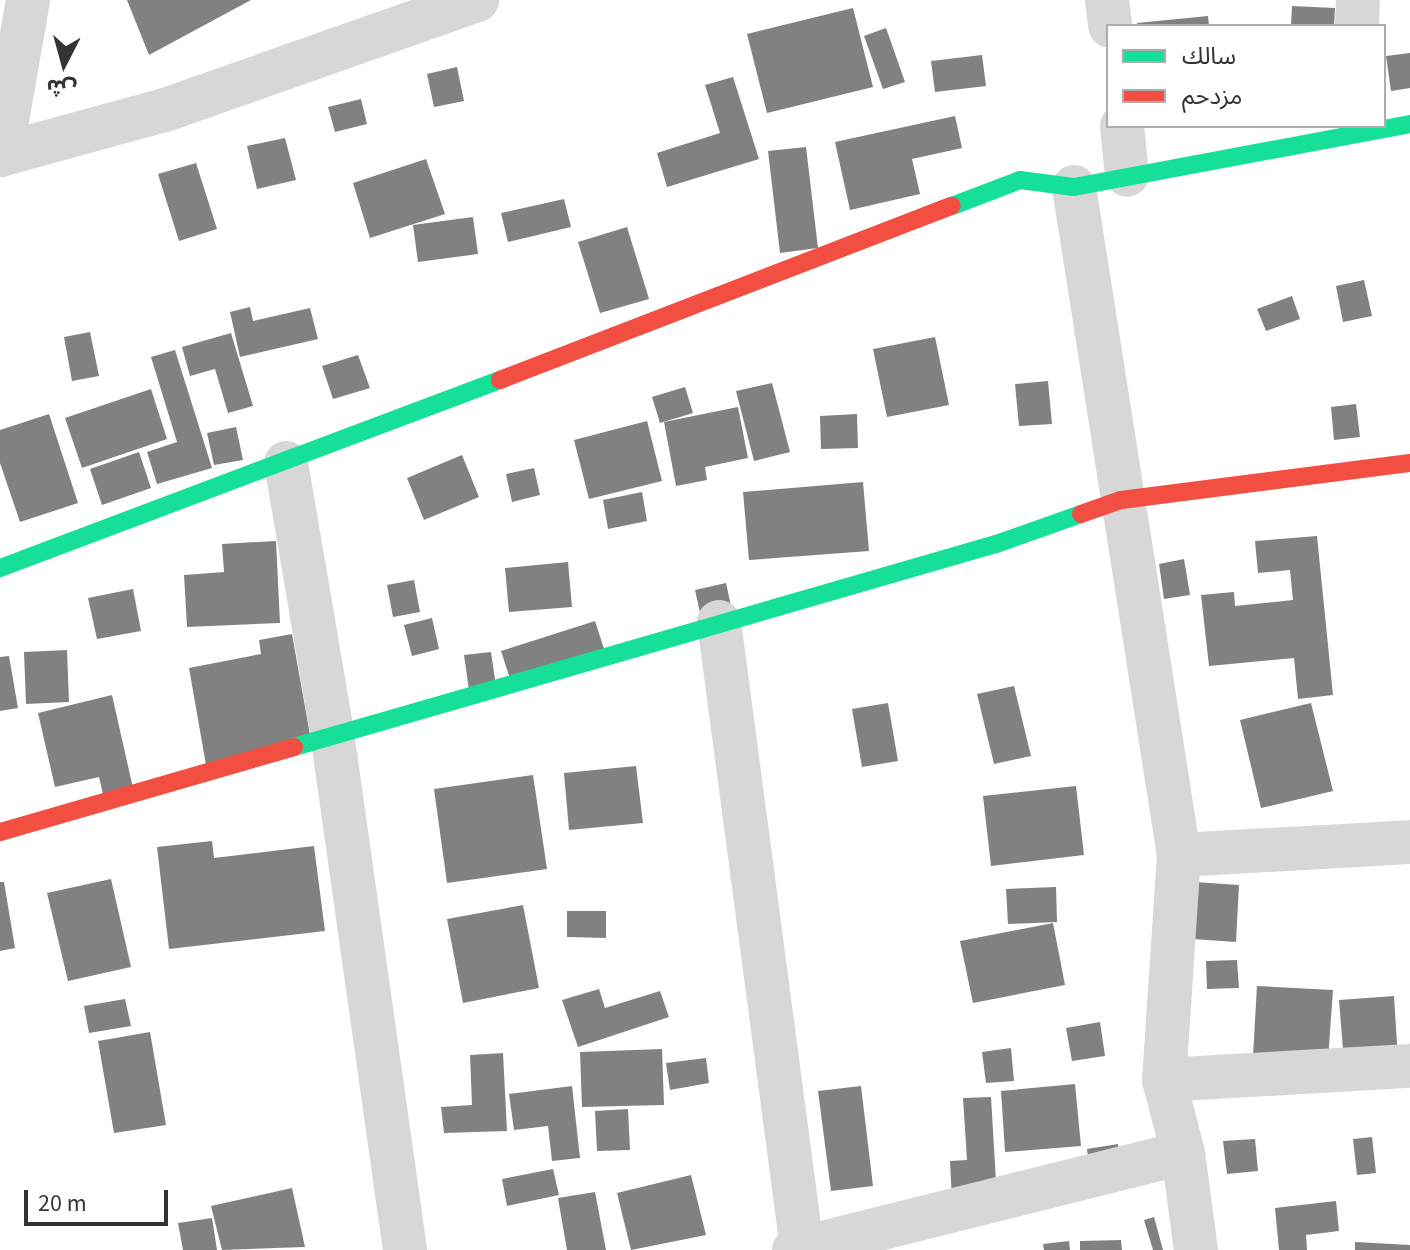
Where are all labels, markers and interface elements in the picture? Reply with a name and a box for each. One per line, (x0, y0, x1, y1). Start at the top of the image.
north arrow (24, 24, 104, 104)
legend (1106, 24, 1386, 128)
text: سالك (1182, 39, 1236, 74)
text: ش (45, 70, 78, 105)
text: مزدحم (1182, 79, 1242, 114)
scale bar (28, 1174, 172, 1224)
text: 20 m (38, 1186, 87, 1221)

